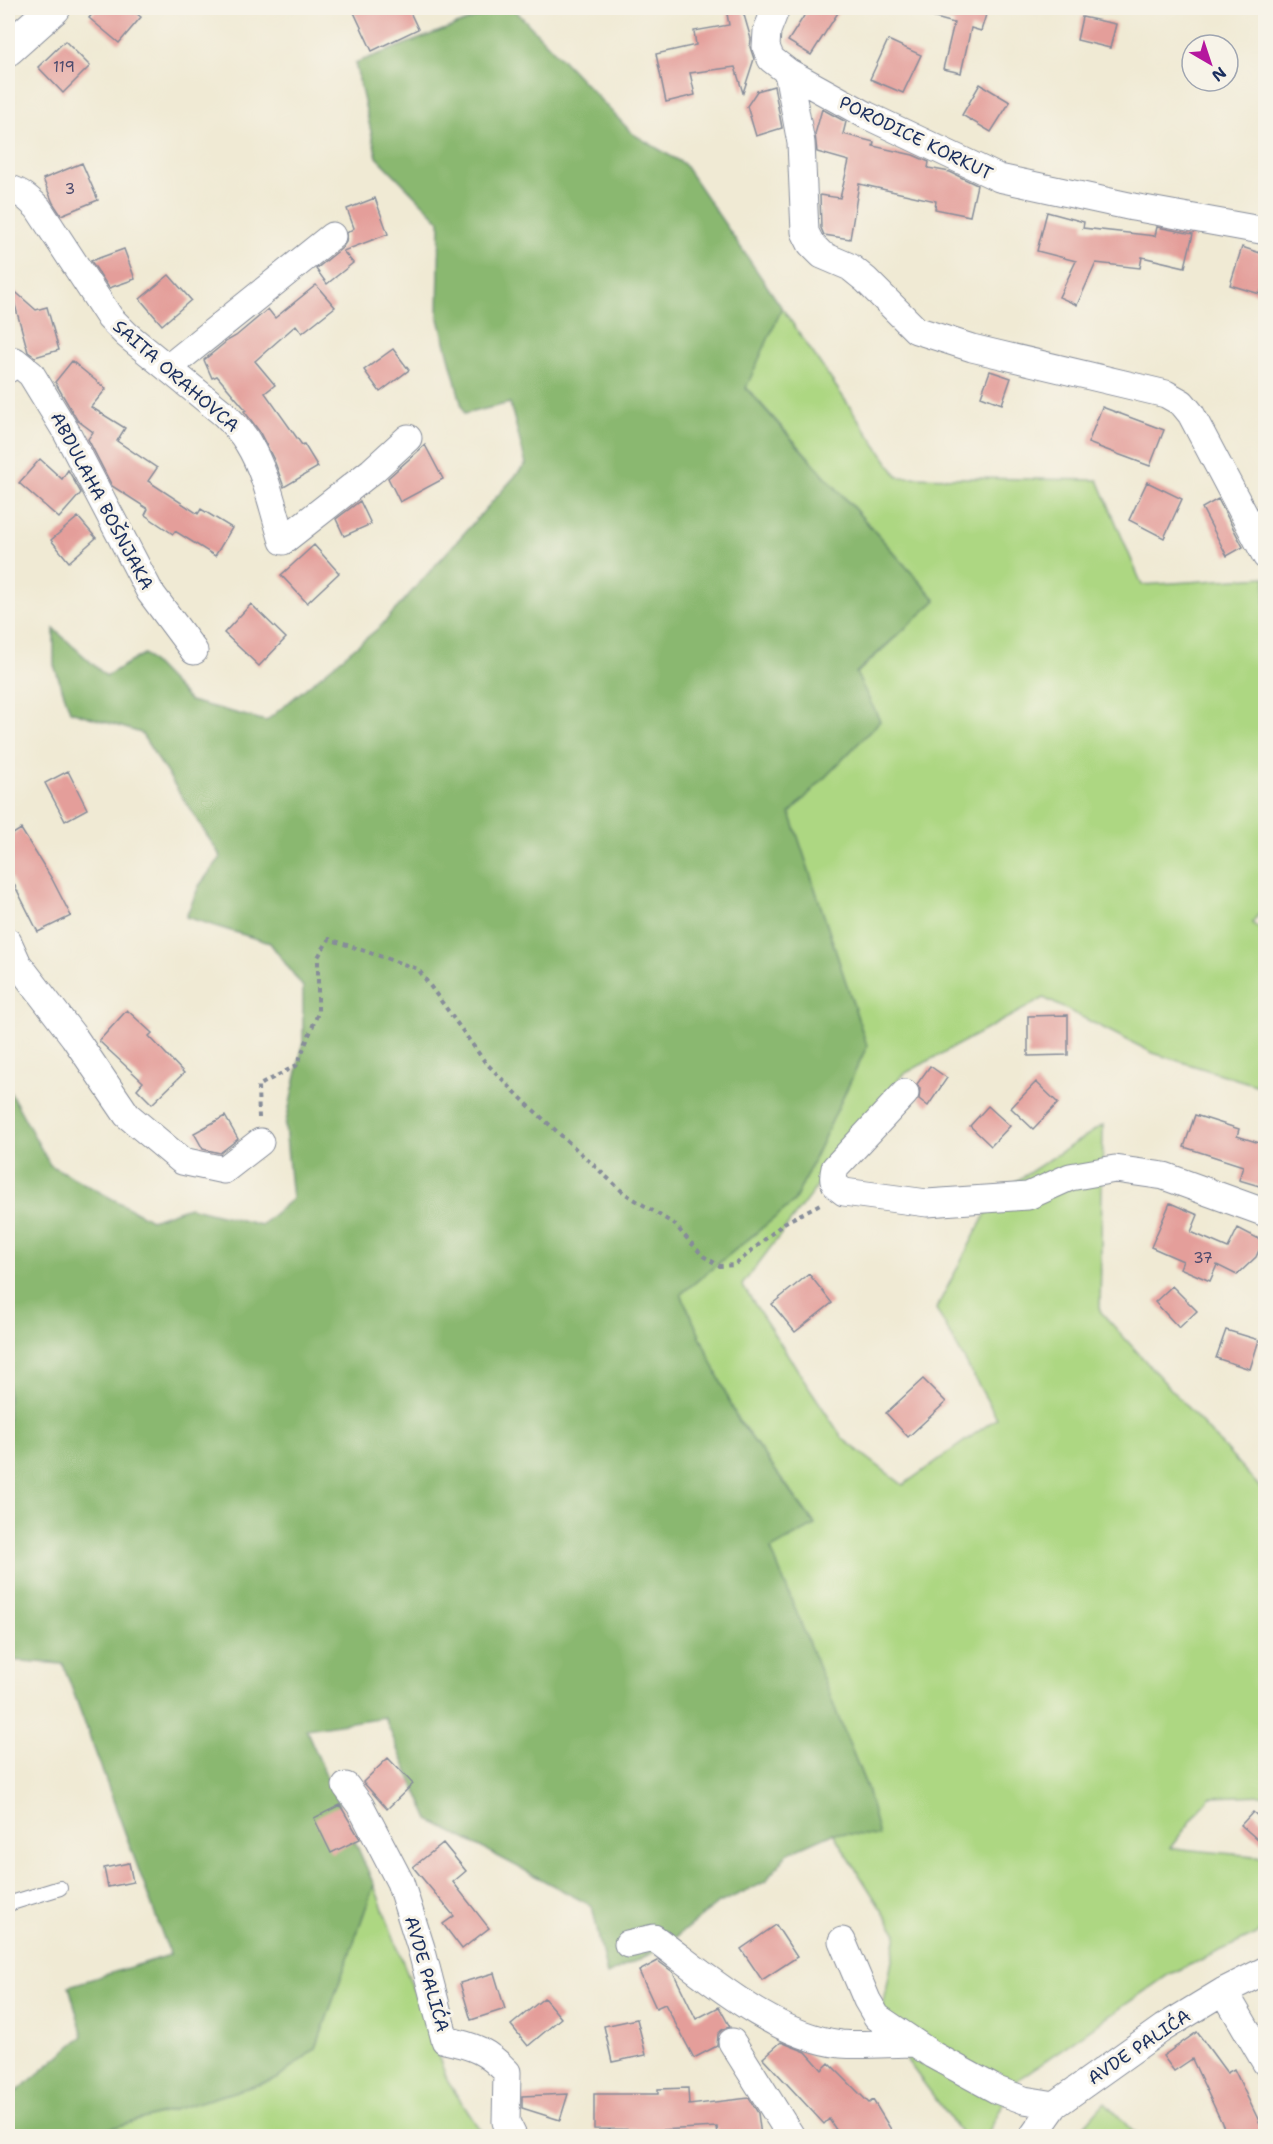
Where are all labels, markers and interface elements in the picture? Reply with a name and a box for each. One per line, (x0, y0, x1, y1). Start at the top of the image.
north arrow (1180, 33, 1240, 93)
house number: 119 (53, 57, 75, 77)
text: N (1208, 62, 1231, 86)
street label: PORODICE KORKUT (835, 90, 997, 186)
house number: 3 (65, 179, 75, 199)
street label: SAITA ORAHOVCA (108, 314, 244, 438)
street label: ABDULAHA BOŠNJAKA (45, 408, 159, 594)
house number: 37 (1193, 1248, 1213, 1268)
street label: AVDE PALIĆA (399, 1913, 455, 2035)
street label: AVDE PALIĆA (1083, 2004, 1195, 2090)

